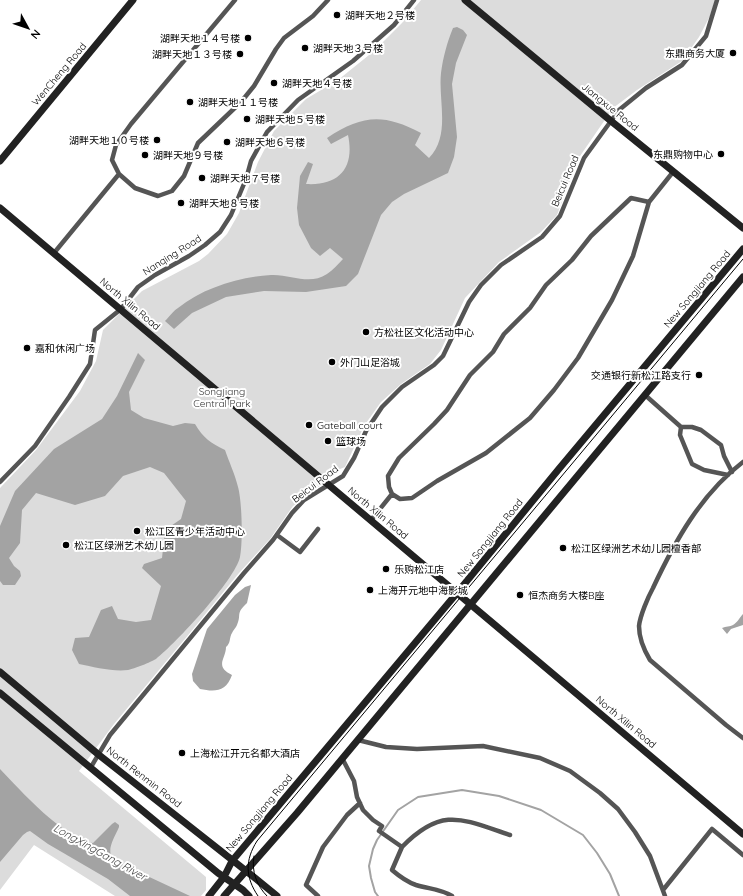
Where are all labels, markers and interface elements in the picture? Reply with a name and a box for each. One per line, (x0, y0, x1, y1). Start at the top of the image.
north arrow (8, 8, 48, 48)
place label: 湖畔天地２号楼 (345, 9, 415, 22)
marker: 湖畔天地２号楼 (332, 10, 342, 20)
text: N (28, 27, 44, 42)
place label: 湖畔天地１４号楼 (160, 32, 240, 45)
marker: 湖畔天地１４号楼 (243, 33, 253, 43)
street label: WenCheng Road (29, 40, 89, 108)
place label: 湖畔天地３号楼 (313, 42, 383, 55)
marker: 湖畔天地３号楼 (300, 43, 310, 53)
place label: 东鼎商务大厦 (665, 47, 725, 60)
place label: 湖畔天地１３号楼 (152, 48, 232, 61)
marker: 东鼎商务大厦 (728, 48, 738, 58)
marker: 湖畔天地１３号楼 (235, 49, 245, 59)
place label: 湖畔天地４号楼 (282, 77, 352, 90)
marker: 湖畔天地４号楼 (269, 78, 279, 88)
street label: Jiangxue Road (579, 80, 641, 134)
place label: 湖畔天地１１号楼 (198, 96, 278, 109)
marker: 湖畔天地１１号楼 (185, 97, 195, 107)
place label: 湖畔天地５号楼 (255, 113, 325, 126)
marker: 湖畔天地５号楼 (242, 114, 252, 124)
place label: 湖畔天地１０号楼 (69, 134, 149, 147)
marker: 湖畔天地１０号楼 (152, 135, 162, 145)
place label: 湖畔天地６号楼 (235, 136, 305, 149)
marker: 湖畔天地６号楼 (222, 137, 232, 147)
place label: 东鼎购物中心 (653, 148, 713, 161)
place label: 湖畔天地９号楼 (153, 149, 223, 162)
marker: 东鼎购物中心 (716, 149, 726, 159)
marker: 湖畔天地９号楼 (140, 150, 150, 160)
street label: Beicui Road (548, 153, 582, 209)
place label: 湖畔天地７号楼 (210, 172, 280, 185)
marker: 湖畔天地７号楼 (197, 173, 207, 183)
place label: 湖畔天地８号楼 (189, 197, 259, 210)
marker: 湖畔天地８号楼 (176, 198, 186, 208)
street label: Nanqing Road (140, 232, 204, 278)
street label: New Songjiang Road (661, 248, 733, 330)
street label: North Xilin Road (97, 275, 163, 333)
place label: 方松社区文化活动中心 (374, 326, 474, 339)
marker: 方松社区文化活动中心 (361, 327, 371, 337)
place label: 嘉和休闲广场 (35, 342, 95, 355)
marker: 嘉和休闲广场 (22, 343, 32, 353)
place label: 外门山足浴城 (340, 356, 400, 369)
marker: 外门山足浴城 (327, 357, 337, 367)
place label: 交通银行新松江路支行 (591, 369, 691, 382)
marker: 交通银行新松江路支行 (694, 370, 704, 380)
park label: Songjiang Central Park (193, 385, 251, 410)
place label: Gateball court (317, 419, 383, 432)
marker: Gateball court (304, 420, 314, 430)
place label: 篮球场 (336, 435, 366, 448)
marker: 篮球场 (323, 436, 333, 446)
street label: Beicui Road (289, 462, 341, 506)
street label: North Xilin Road (345, 484, 411, 542)
street label: New Songjiang Road (454, 496, 526, 580)
place label: 松江区青少年活动中心 (145, 525, 245, 538)
marker: 松江区青少年活动中心 (132, 526, 142, 536)
place label: 松江区绿洲艺术幼儿园 (74, 539, 174, 552)
marker: 松江区绿洲艺术幼儿园 (61, 540, 71, 550)
place label: 松江区绿洲艺术幼儿园檀香部 (571, 542, 701, 555)
marker: 松江区绿洲艺术幼儿园檀香部 (558, 543, 568, 553)
place label: 乐购松江店 (394, 563, 444, 576)
marker: 乐购松江店 (381, 564, 391, 574)
place label: 上海开元地中海影城 (378, 584, 468, 597)
marker: 上海开元地中海影城 (365, 585, 375, 595)
place label: 恒杰商务大楼B座 (528, 589, 605, 602)
marker: 恒杰商务大楼B座 (515, 590, 525, 600)
street label: North Xilin Road (593, 693, 659, 751)
street label: North Renmin Road (104, 744, 184, 810)
place label: 上海松江开元名都大酒店 (190, 747, 300, 760)
marker: 上海松江开元名都大酒店 (177, 748, 187, 758)
street label: New Songjiang Road (223, 772, 295, 854)
water label: LongXingGang River (51, 821, 151, 884)

